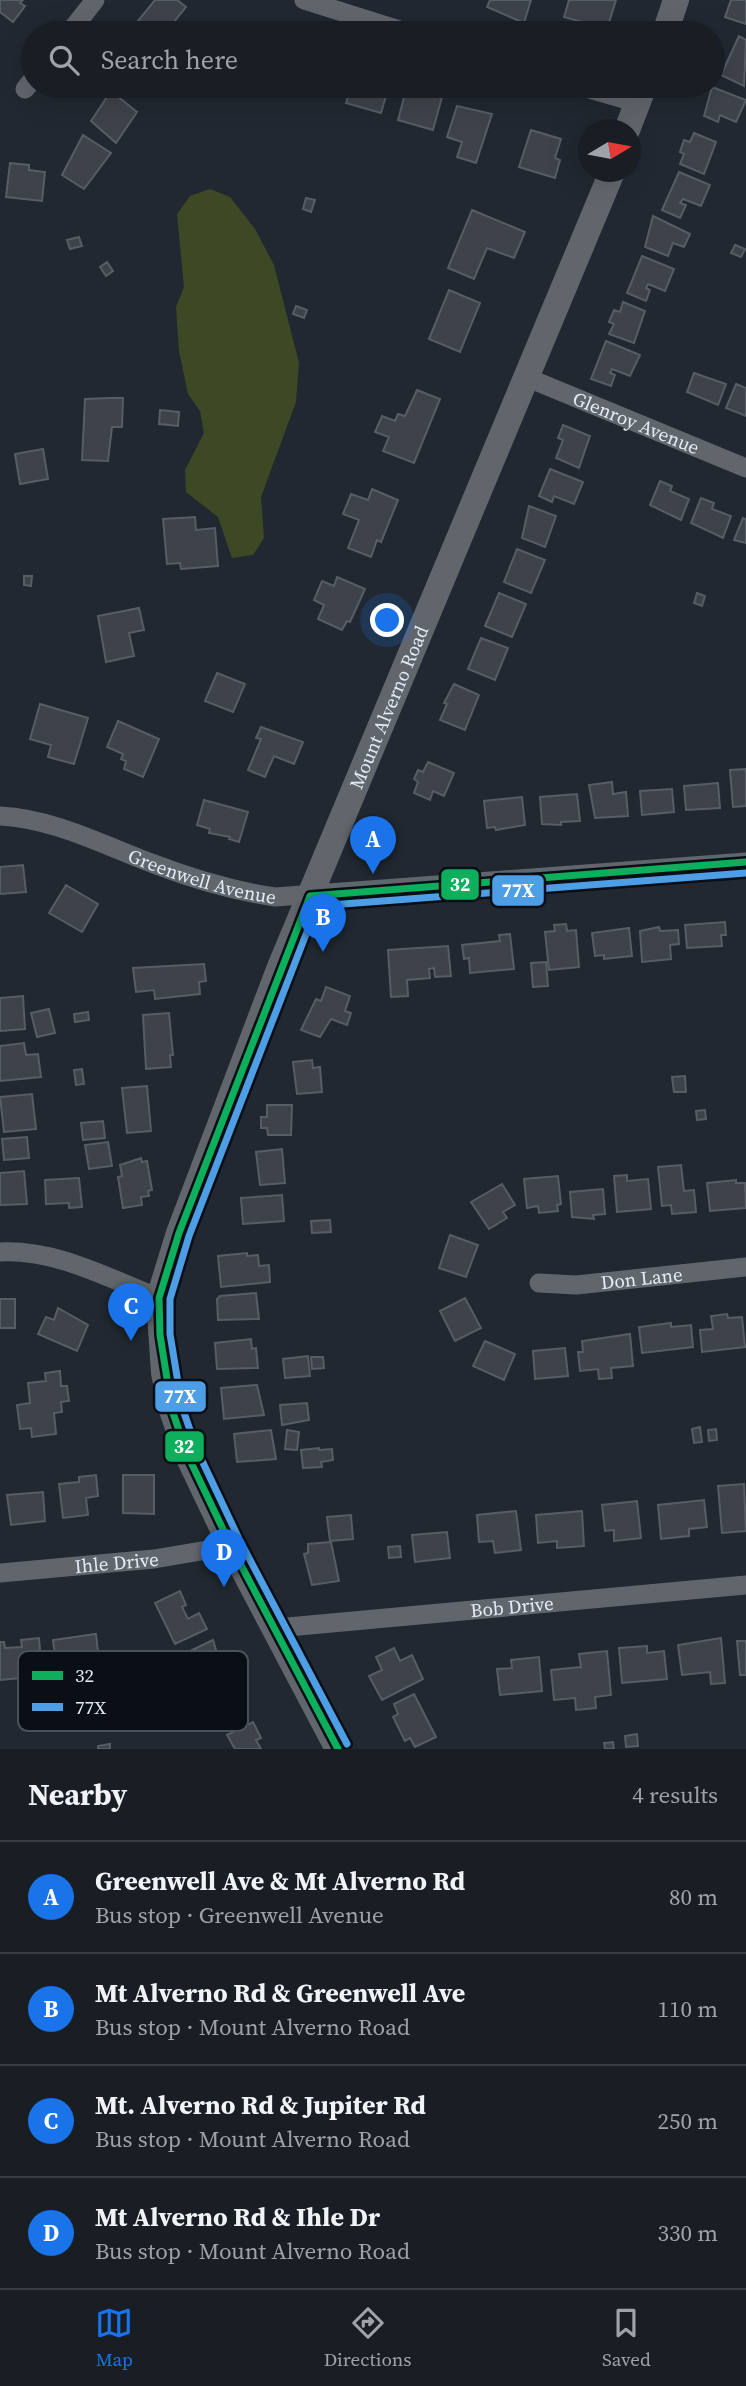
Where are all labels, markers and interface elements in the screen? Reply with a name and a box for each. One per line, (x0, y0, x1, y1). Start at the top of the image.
search box (21, 21, 725, 98)
icon: search (45, 41, 83, 79)
text: Search here (101, 42, 238, 78)
north arrow (578, 119, 641, 182)
street label: Glenroy Avenue (569, 385, 703, 460)
your location (370, 603, 404, 637)
street label: Mount Alverno Road (343, 621, 434, 793)
pin: A (350, 816, 396, 874)
street label: Greenwell Avenue (124, 842, 278, 910)
line badge: 32 (440, 868, 480, 901)
text: 32 (450, 871, 470, 897)
line badge: 77X (491, 874, 545, 907)
text: 77X (501, 877, 535, 903)
pin: B (300, 894, 346, 952)
street label: Don Lane (599, 1261, 684, 1295)
pin: C (108, 1283, 154, 1341)
line badge: 77X (154, 1380, 207, 1413)
text: 77X (163, 1383, 197, 1409)
line badge: 32 (164, 1430, 205, 1463)
text: 32 (174, 1433, 194, 1459)
pin: D (201, 1529, 247, 1587)
street label: Ihle Drive (73, 1546, 160, 1579)
street label: Bob Drive (469, 1590, 555, 1623)
legend (18, 1651, 248, 1731)
text: 32 (75, 1662, 94, 1688)
text: 77X (75, 1694, 107, 1720)
text: Nearby (28, 1774, 127, 1815)
text: 4 results (632, 1779, 718, 1811)
text: Greenwell Ave & Mt Alverno Rd (95, 1863, 465, 1899)
text: A (43, 1881, 59, 1913)
text: 80 m (669, 1881, 718, 1913)
text: Bus stop · Greenwell Avenue (95, 1899, 384, 1931)
text: Mt Alverno Rd & Greenwell Ave (95, 1975, 465, 2011)
text: B (44, 1993, 58, 2025)
text: 110 m (657, 1993, 718, 2025)
text: Bus stop · Mount Alverno Road (95, 2011, 410, 2043)
text: Mt. Alverno Rd & Jupiter Rd (95, 2087, 426, 2123)
text: C (44, 2105, 58, 2137)
text: 250 m (657, 2105, 718, 2137)
text: Bus stop · Mount Alverno Road (95, 2123, 410, 2155)
text: Mt Alverno Rd & Ihle Dr (95, 2199, 380, 2235)
text: D (43, 2217, 59, 2249)
text: 330 m (657, 2217, 718, 2249)
text: Bus stop · Mount Alverno Road (95, 2235, 410, 2267)
tab: Map (95, 2304, 133, 2372)
tab: Directions (324, 2304, 412, 2372)
tab: Saved (602, 2304, 651, 2372)

